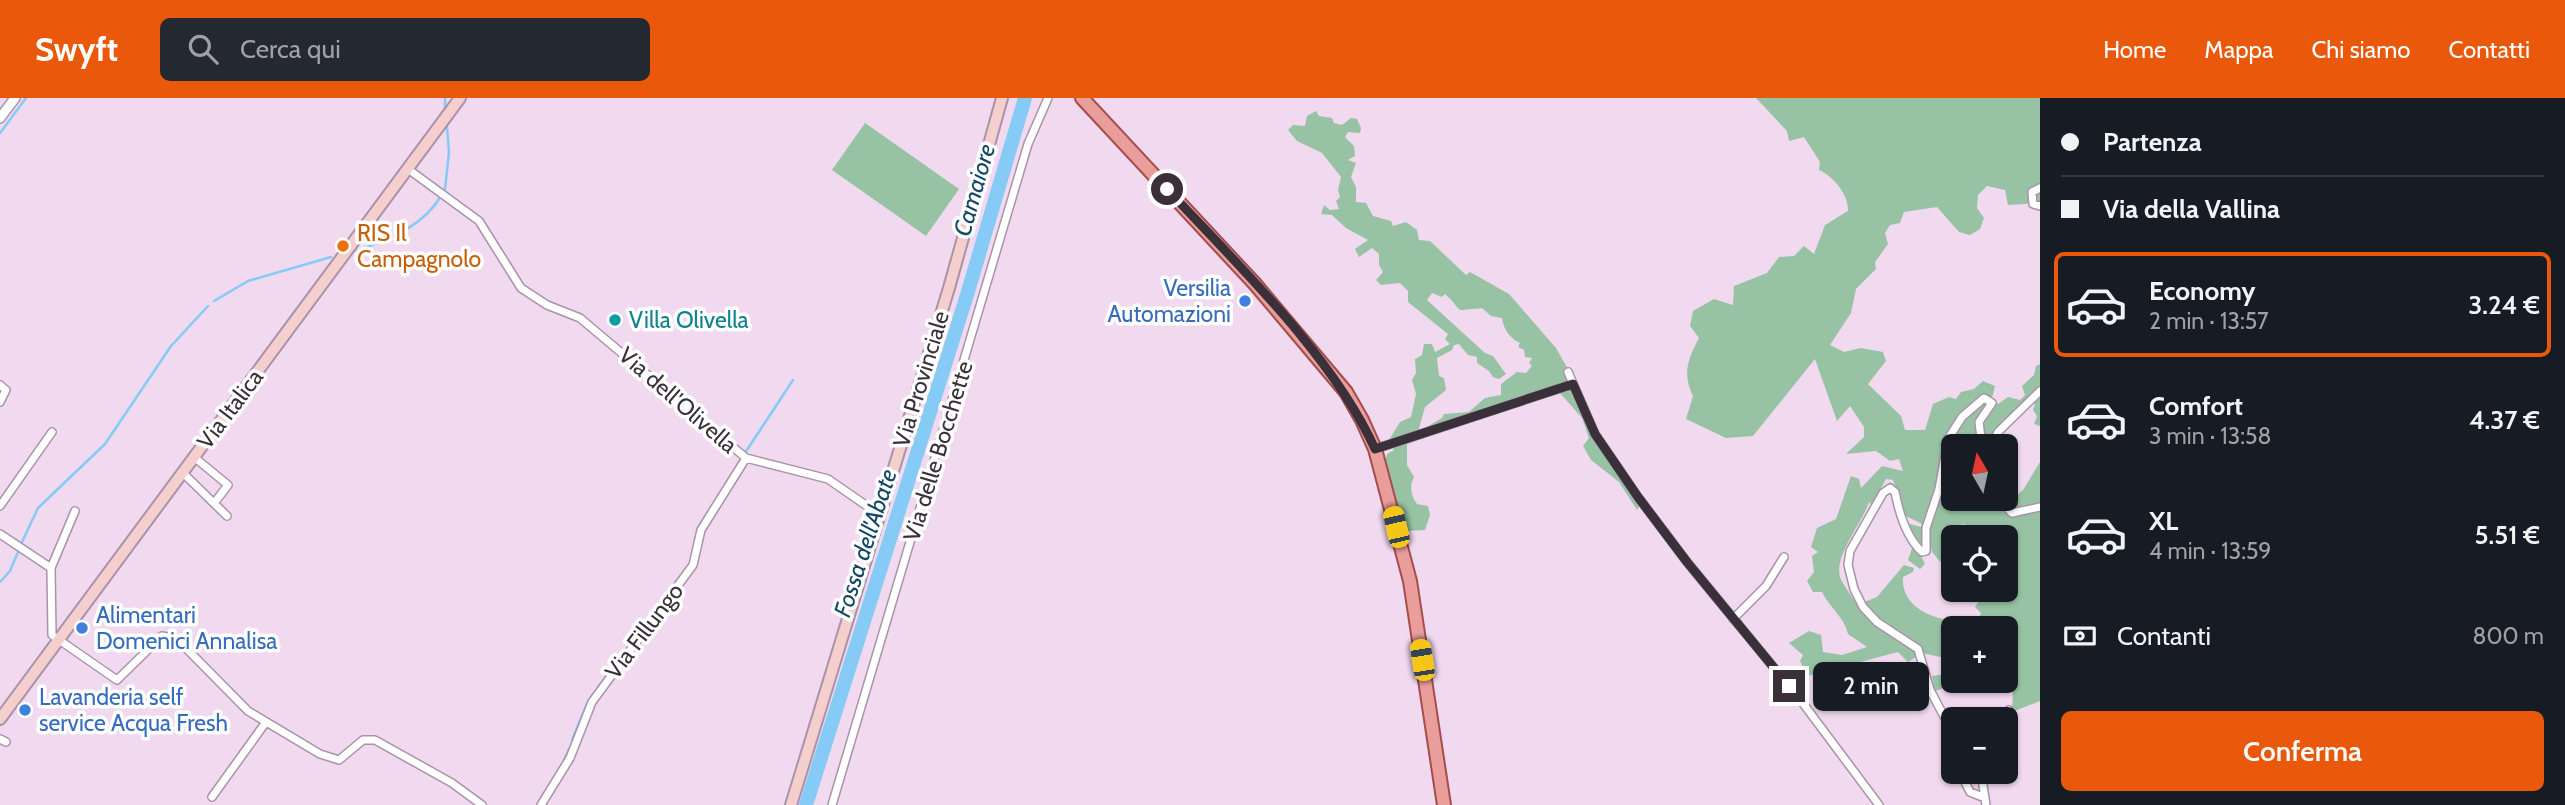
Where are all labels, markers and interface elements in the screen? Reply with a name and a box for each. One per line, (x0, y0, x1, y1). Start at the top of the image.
search box (160, 18, 650, 81)
text: Swyft (35, 29, 118, 69)
icon: search (184, 30, 222, 68)
text: Cerca qui (240, 33, 341, 65)
text: Home (2103, 35, 2166, 64)
text: Mappa (2204, 35, 2273, 64)
text: Chi siamo (2311, 35, 2410, 64)
text: Contatti (2448, 35, 2530, 64)
text: Partenza (2103, 126, 2202, 158)
water label: Camaiore (947, 141, 1001, 239)
route start (1151, 173, 1183, 205)
text: Via della Vallina (2103, 193, 2280, 225)
place label: RIS Il Campagnolo (357, 219, 481, 273)
marker: RIS Il Campagnolo (335, 238, 351, 254)
icon: car (2065, 273, 2128, 336)
place label: Versilia Automazioni (1107, 274, 1231, 328)
text: Economy (2149, 275, 2255, 307)
text: 3.24 € (2468, 289, 2540, 321)
marker: Versilia Automazioni (1237, 293, 1253, 309)
place label: Villa Olivella (629, 306, 749, 334)
street label: Via Provinciale (887, 307, 955, 451)
text: 2 min · 13:57 (2149, 307, 2269, 335)
marker: Villa Olivella (607, 312, 623, 328)
street label: Via dell'Olivella (613, 341, 743, 459)
street label: Via delle Bocchette (897, 357, 979, 544)
street label: Via Italica (191, 364, 269, 454)
icon: car (2065, 388, 2128, 451)
text: Comfort (2149, 390, 2243, 422)
text: 4.37 € (2469, 404, 2540, 436)
text: 3 min · 13:58 (2149, 422, 2271, 450)
north arrow (1941, 434, 2018, 511)
map controls (1941, 434, 2018, 784)
water label: Fossa dell'Abate (827, 465, 903, 621)
icon: car (2065, 503, 2128, 566)
car (1382, 504, 1411, 550)
text: XL (2149, 505, 2178, 537)
text: 5.51 € (2475, 519, 2540, 551)
button: locate (1941, 525, 2018, 602)
text: 4 min · 13:59 (2149, 537, 2271, 565)
street label: Via Fillungo (599, 578, 689, 684)
place label: Alimentari Domenici Annalisa (96, 601, 277, 655)
button: + (1941, 616, 2018, 693)
icon: cash (2061, 617, 2099, 655)
marker: Alimentari Domenici Annalisa (74, 620, 90, 636)
text: Contanti (2117, 620, 2211, 652)
text: 800 m (2473, 622, 2544, 650)
car (1409, 638, 1436, 682)
callout: 2 min (1814, 662, 1929, 710)
route end (1773, 670, 1805, 702)
text: 2 min (1843, 672, 1899, 700)
place label: Lavanderia self service Acqua Fresh (39, 683, 228, 737)
marker: Lavanderia self service Acqua Fresh (17, 702, 33, 718)
button: − (1941, 707, 2018, 784)
button: Conferma (2061, 711, 2544, 791)

